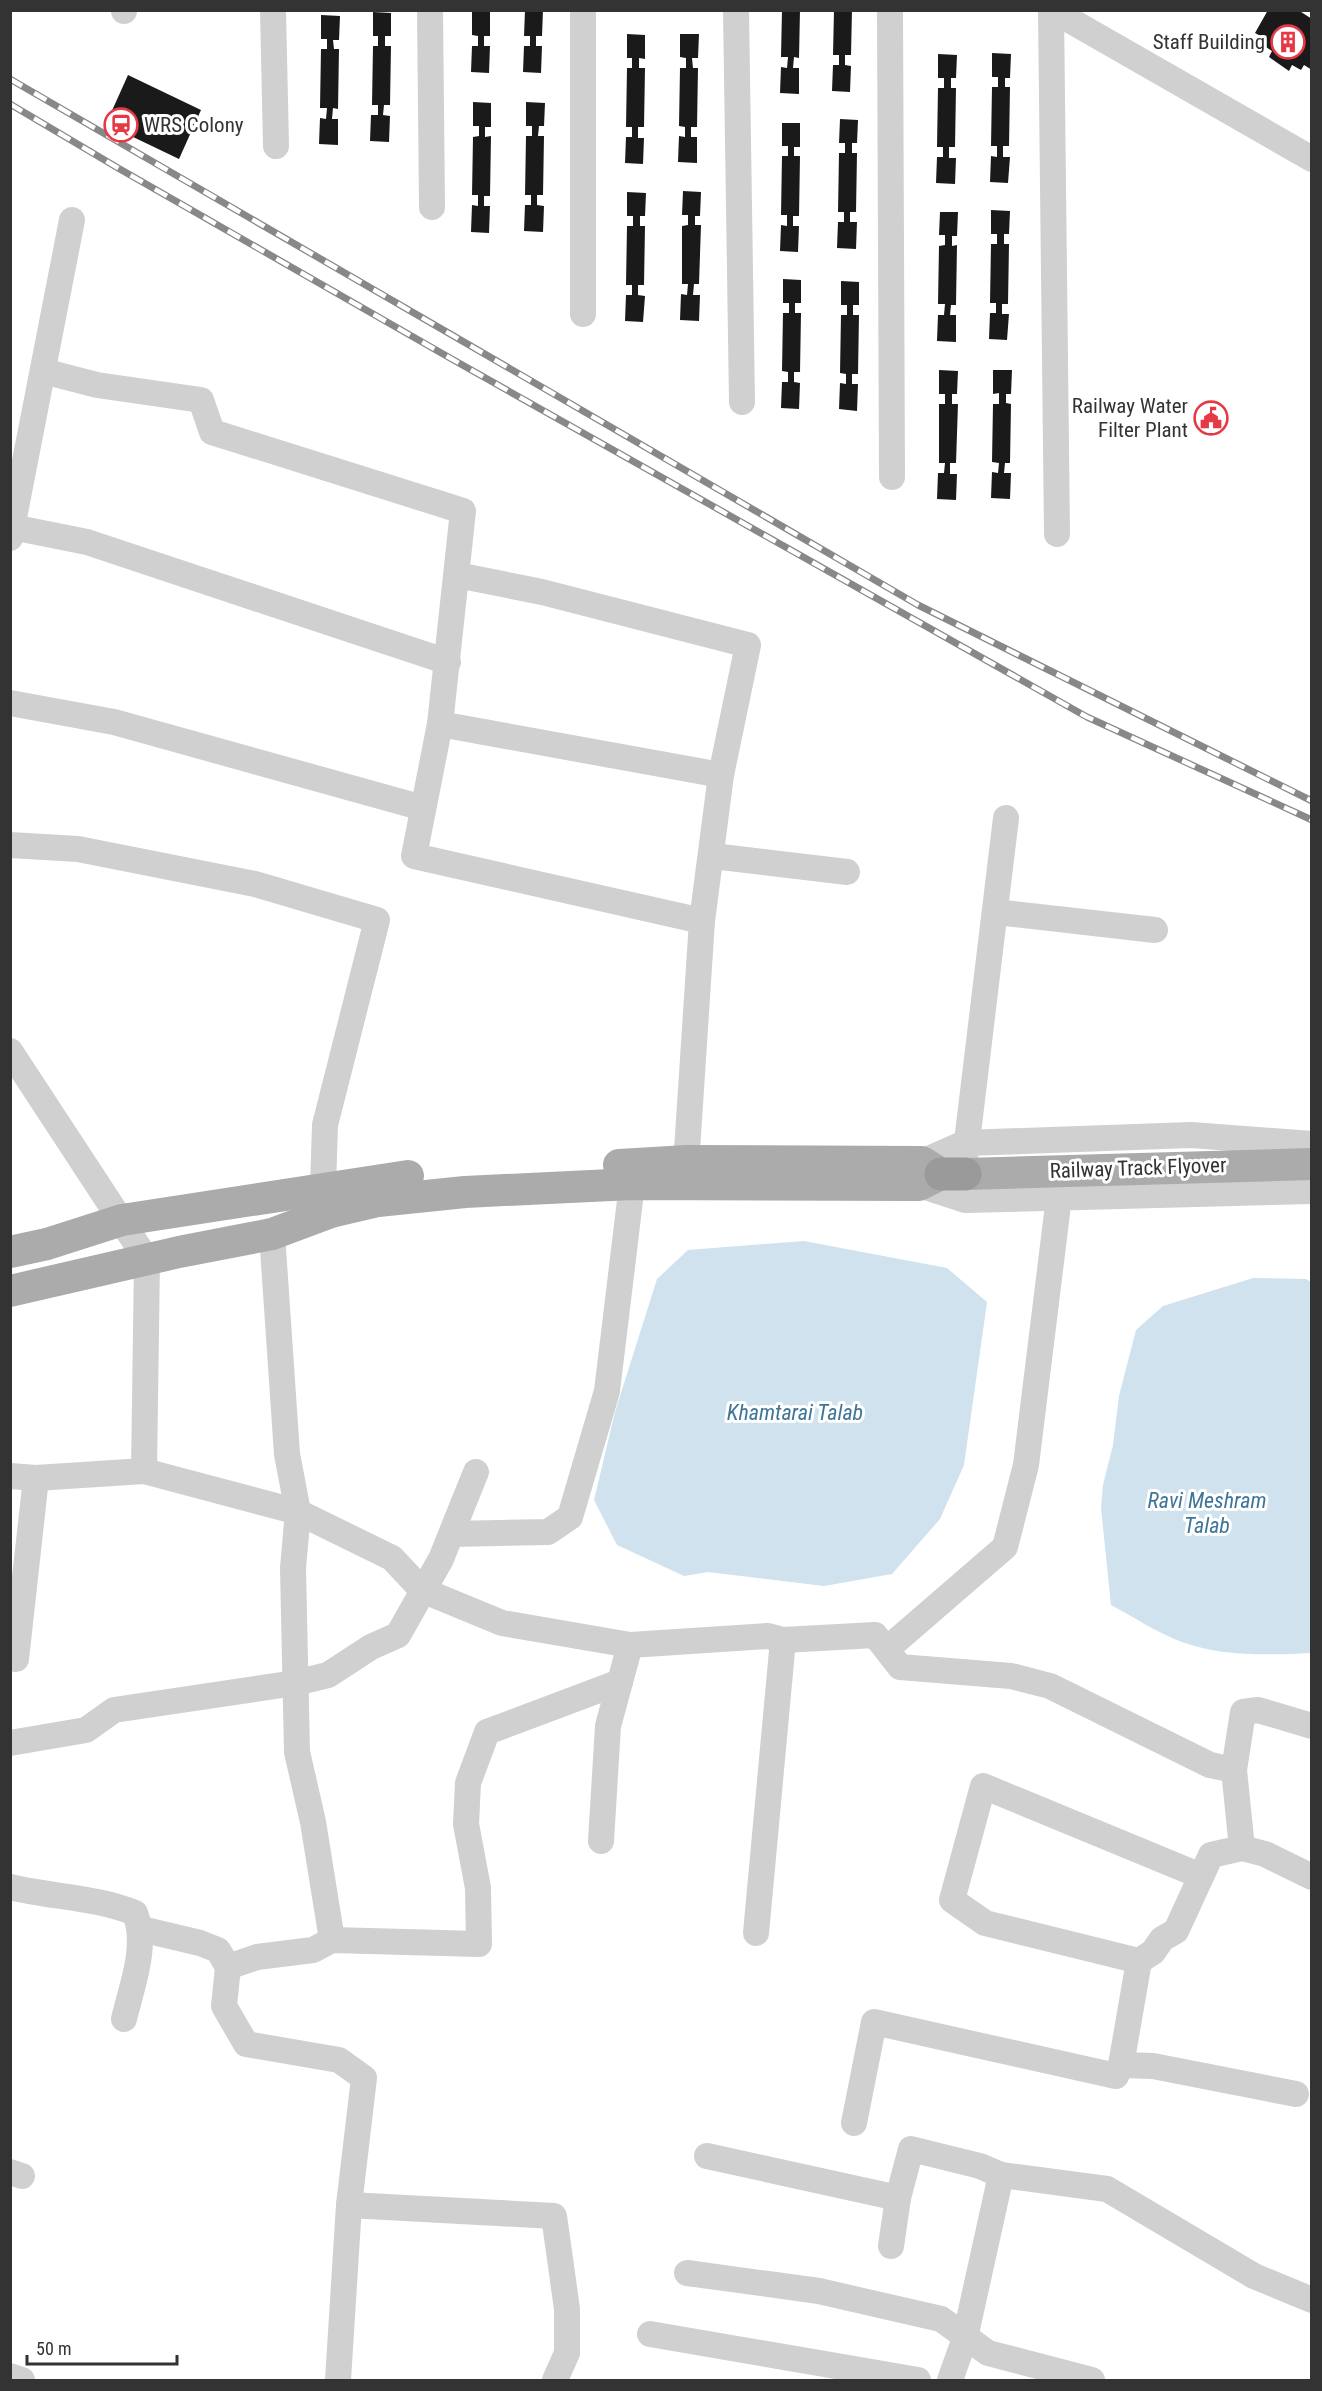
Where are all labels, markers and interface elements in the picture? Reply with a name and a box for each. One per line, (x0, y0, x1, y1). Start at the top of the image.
building icon: Staff Building (1270, 24, 1306, 60)
place label: Staff Building (1153, 30, 1265, 54)
station icon: WRS Colony (103, 107, 139, 143)
place label: WRS Colony (144, 113, 244, 137)
place label: Railway Water Filter Plant (1072, 394, 1188, 442)
public building icon: Railway Water Filter Plant (1193, 400, 1229, 436)
street label: Railway Track Flyover (1049, 1153, 1227, 1183)
water label: Khamtarai Talab (727, 1400, 863, 1425)
water label: Ravi Meshram Talab (1148, 1488, 1266, 1538)
scale bar (27, 2328, 177, 2366)
text: 50 m (36, 2338, 71, 2359)

